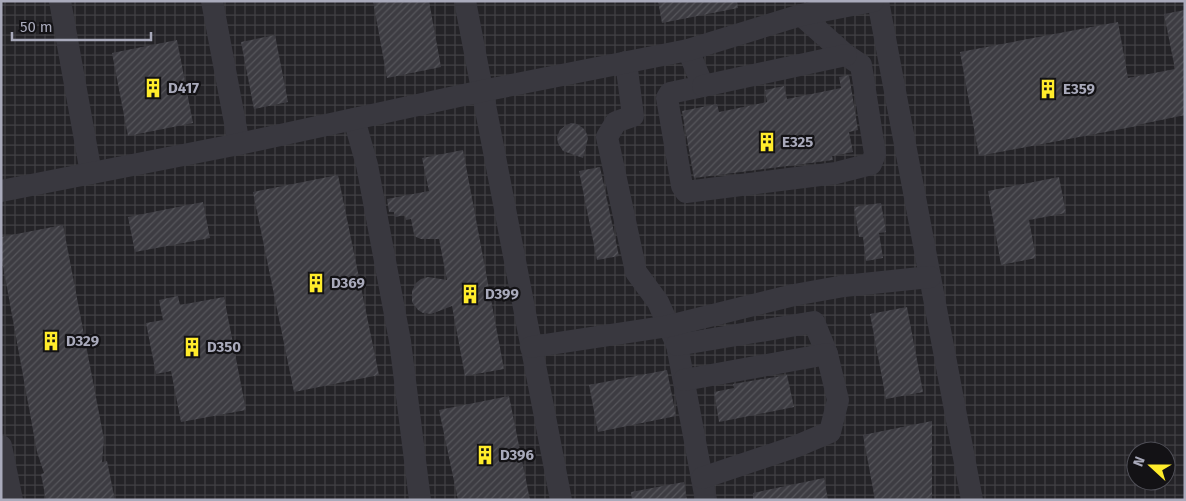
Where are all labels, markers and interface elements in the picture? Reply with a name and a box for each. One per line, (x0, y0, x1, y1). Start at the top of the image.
scale bar (12, 10, 151, 42)
text: 50 m (20, 18, 53, 36)
building icon: D417 (142, 77, 164, 99)
building icon: E359 (1037, 78, 1059, 100)
place label: D417 (168, 79, 199, 97)
place label: E359 (1063, 80, 1095, 98)
building icon: E325 (756, 131, 778, 153)
place label: E325 (782, 133, 813, 151)
building icon: D369 (305, 272, 327, 294)
place label: D369 (331, 274, 365, 292)
building icon: D399 (459, 283, 481, 305)
place label: D399 (485, 285, 519, 303)
building icon: D329 (40, 330, 62, 352)
place label: D329 (66, 332, 99, 350)
building icon: D350 (181, 336, 203, 358)
place label: D350 (207, 338, 241, 356)
north arrow (1126, 441, 1176, 491)
building icon: D396 (474, 444, 496, 466)
place label: D396 (500, 446, 535, 464)
text: N (1130, 454, 1149, 469)

